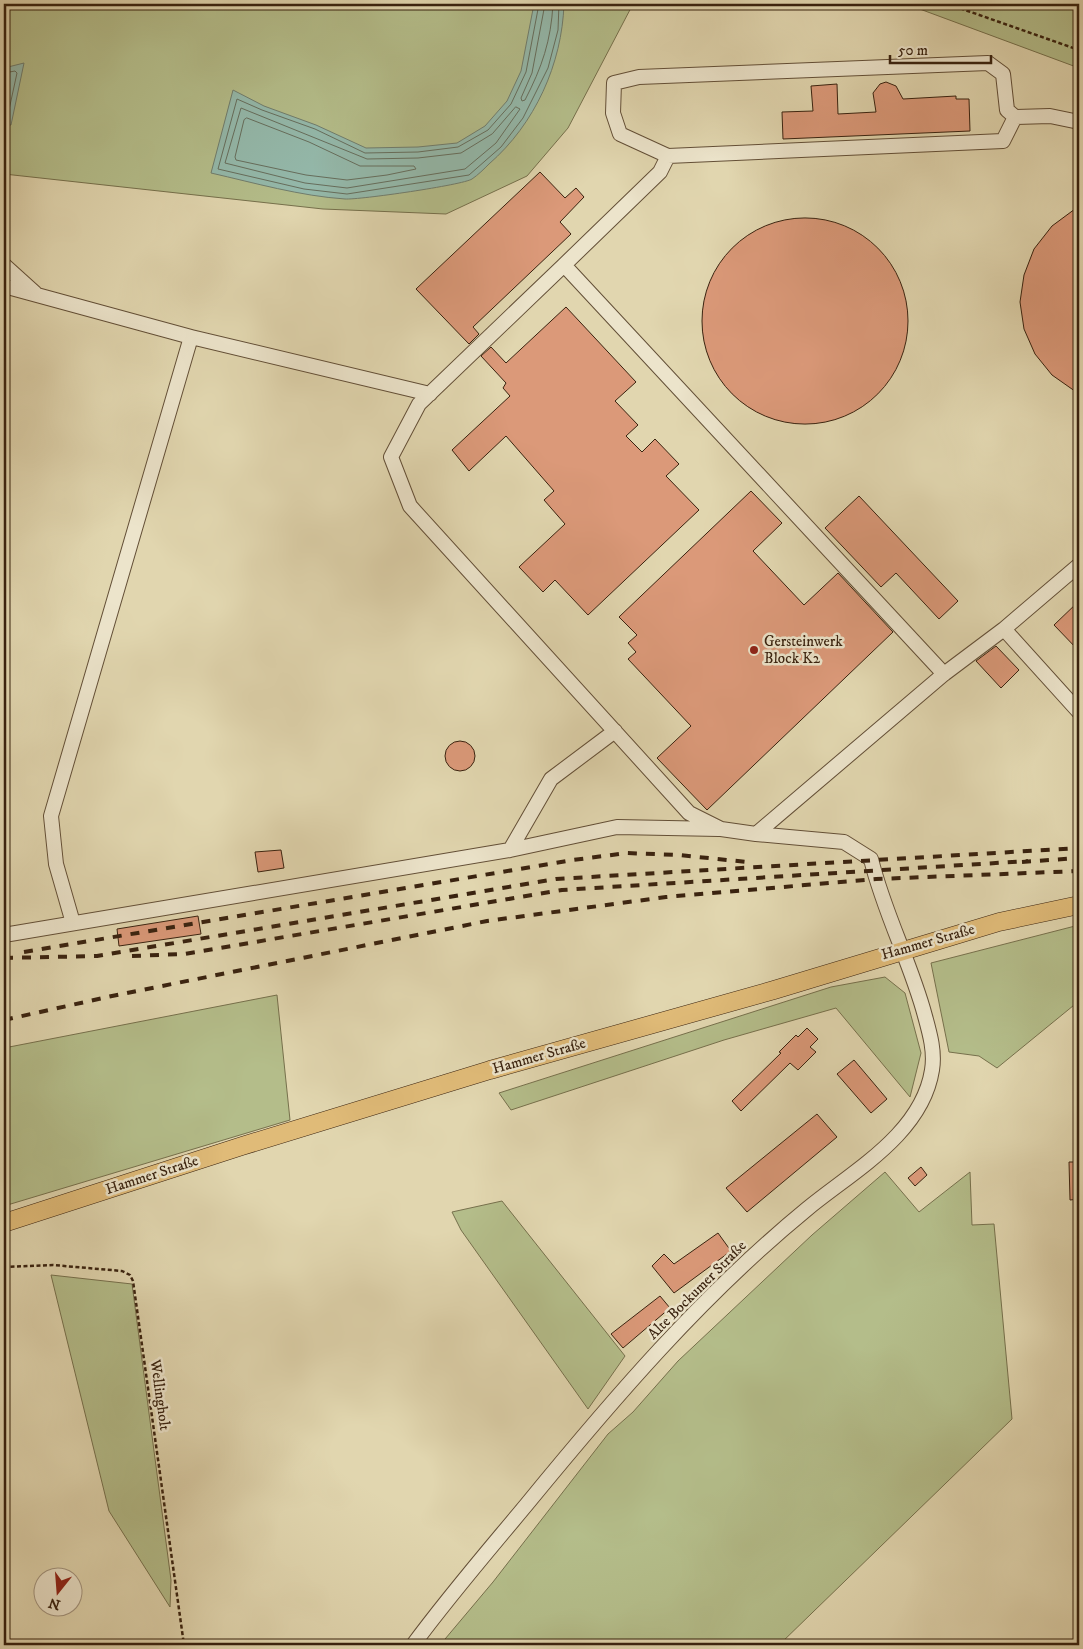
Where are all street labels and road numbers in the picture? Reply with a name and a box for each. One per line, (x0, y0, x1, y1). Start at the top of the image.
street label: Hammer Straße (879, 920, 977, 964)
street label: Hammer Straße (490, 1034, 588, 1078)
street label: Hammer Straße (103, 1151, 201, 1199)
street label: Alte Bockumer Straße (644, 1237, 750, 1343)
street label: Wellingholt (145, 1357, 174, 1432)

